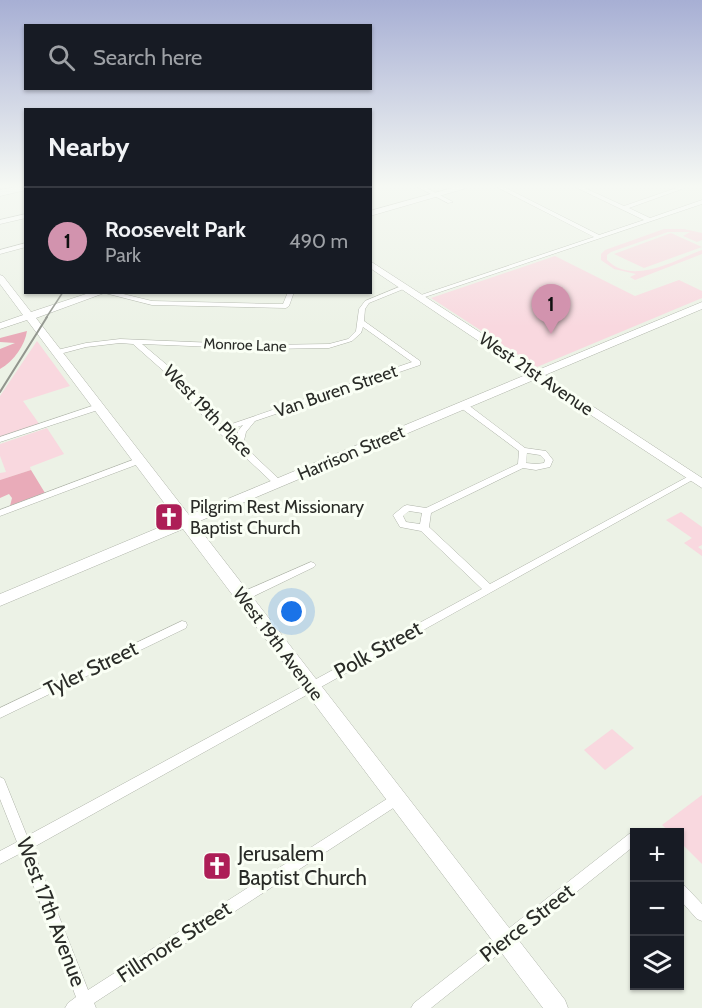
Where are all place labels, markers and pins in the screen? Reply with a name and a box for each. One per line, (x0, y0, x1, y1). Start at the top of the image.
pin: 1 (532, 284, 570, 334)
place label: Pilgrim Rest Missionary Baptist Church (190, 496, 364, 539)
church icon: Pilgrim Rest Missionary Baptist Church (153, 501, 185, 533)
place label: Jerusalem Baptist Church (237, 841, 367, 890)
church icon: Jerusalem Baptist Church (201, 850, 233, 882)

